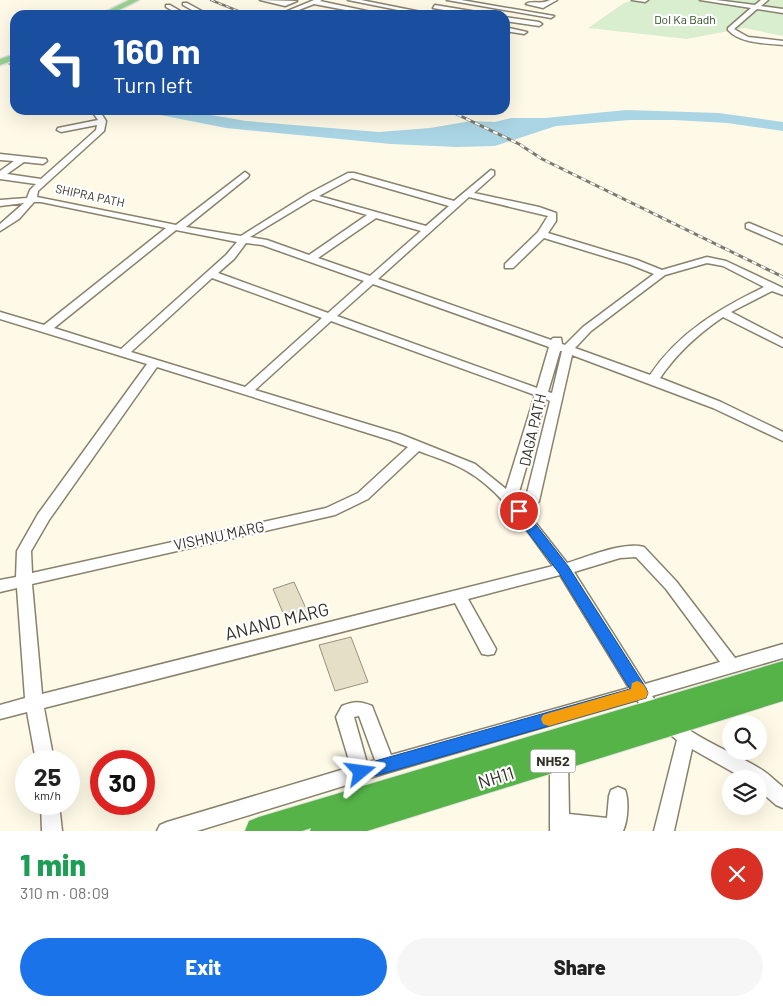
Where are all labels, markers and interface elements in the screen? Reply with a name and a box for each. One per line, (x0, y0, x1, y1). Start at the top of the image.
park label: Dol Ka Badh (654, 12, 716, 26)
text: 160 m (113, 29, 200, 71)
icon: left (30, 30, 95, 95)
text: Turn left (113, 71, 193, 97)
street label: SHIPRA PATH (54, 181, 126, 209)
street label: DAGA PATH (515, 392, 549, 468)
pin (498, 490, 540, 532)
icon: arrive (505, 497, 533, 525)
street label: VISHNU MARG (172, 517, 266, 553)
street label: ANAND MARG (222, 597, 331, 645)
map controls (722, 715, 767, 815)
button: search (722, 715, 767, 760)
position arrow (334, 745, 386, 797)
road number: NH52 (530, 749, 576, 772)
speed limit sign: 30 (90, 750, 155, 815)
text: 25 (34, 761, 61, 791)
street label: NH11 (475, 761, 516, 793)
button: layers (722, 770, 767, 815)
text: km/h (34, 788, 61, 802)
text: 1 min (20, 846, 86, 882)
button: close (711, 848, 763, 900)
text: 310 m · 08:09 (20, 883, 109, 902)
button: Exit (20, 938, 387, 996)
button: Share (397, 938, 763, 996)

